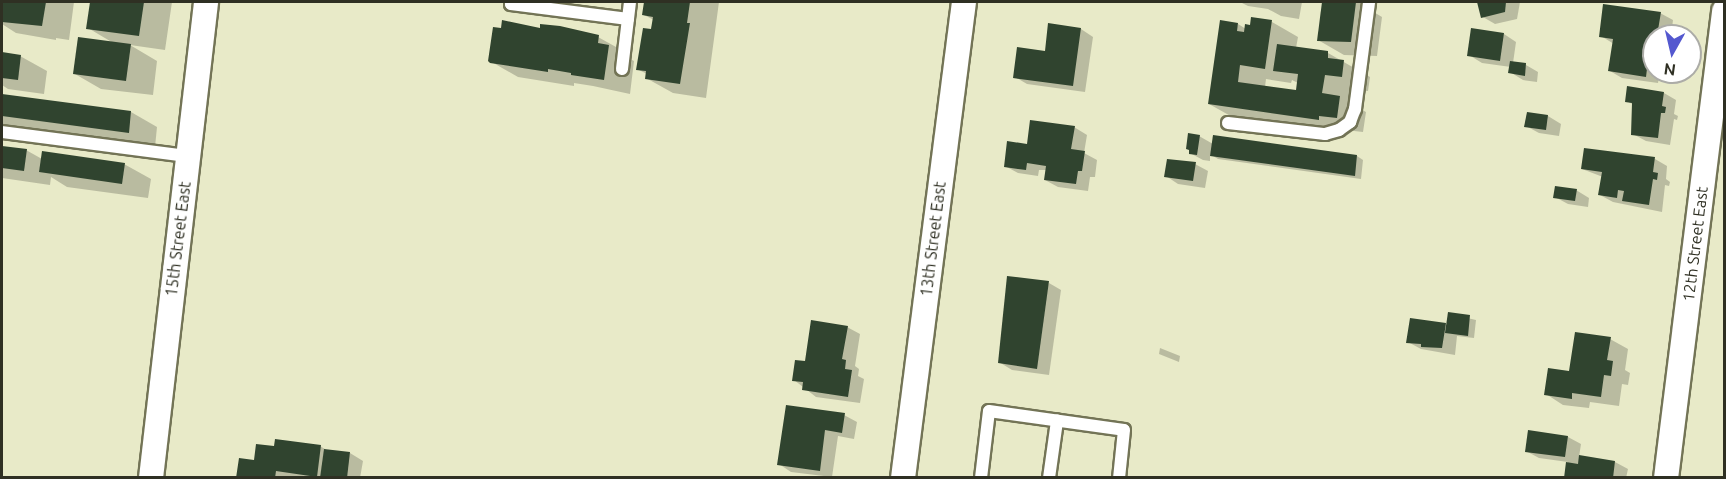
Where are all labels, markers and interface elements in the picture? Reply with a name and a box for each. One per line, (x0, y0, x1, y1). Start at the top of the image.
north arrow (1642, 24, 1702, 84)
text: N (1663, 60, 1677, 80)
street label: 15th Street East (161, 180, 195, 298)
street label: 13th Street East (916, 180, 950, 298)
street label: 12th Street East (1678, 185, 1712, 303)

